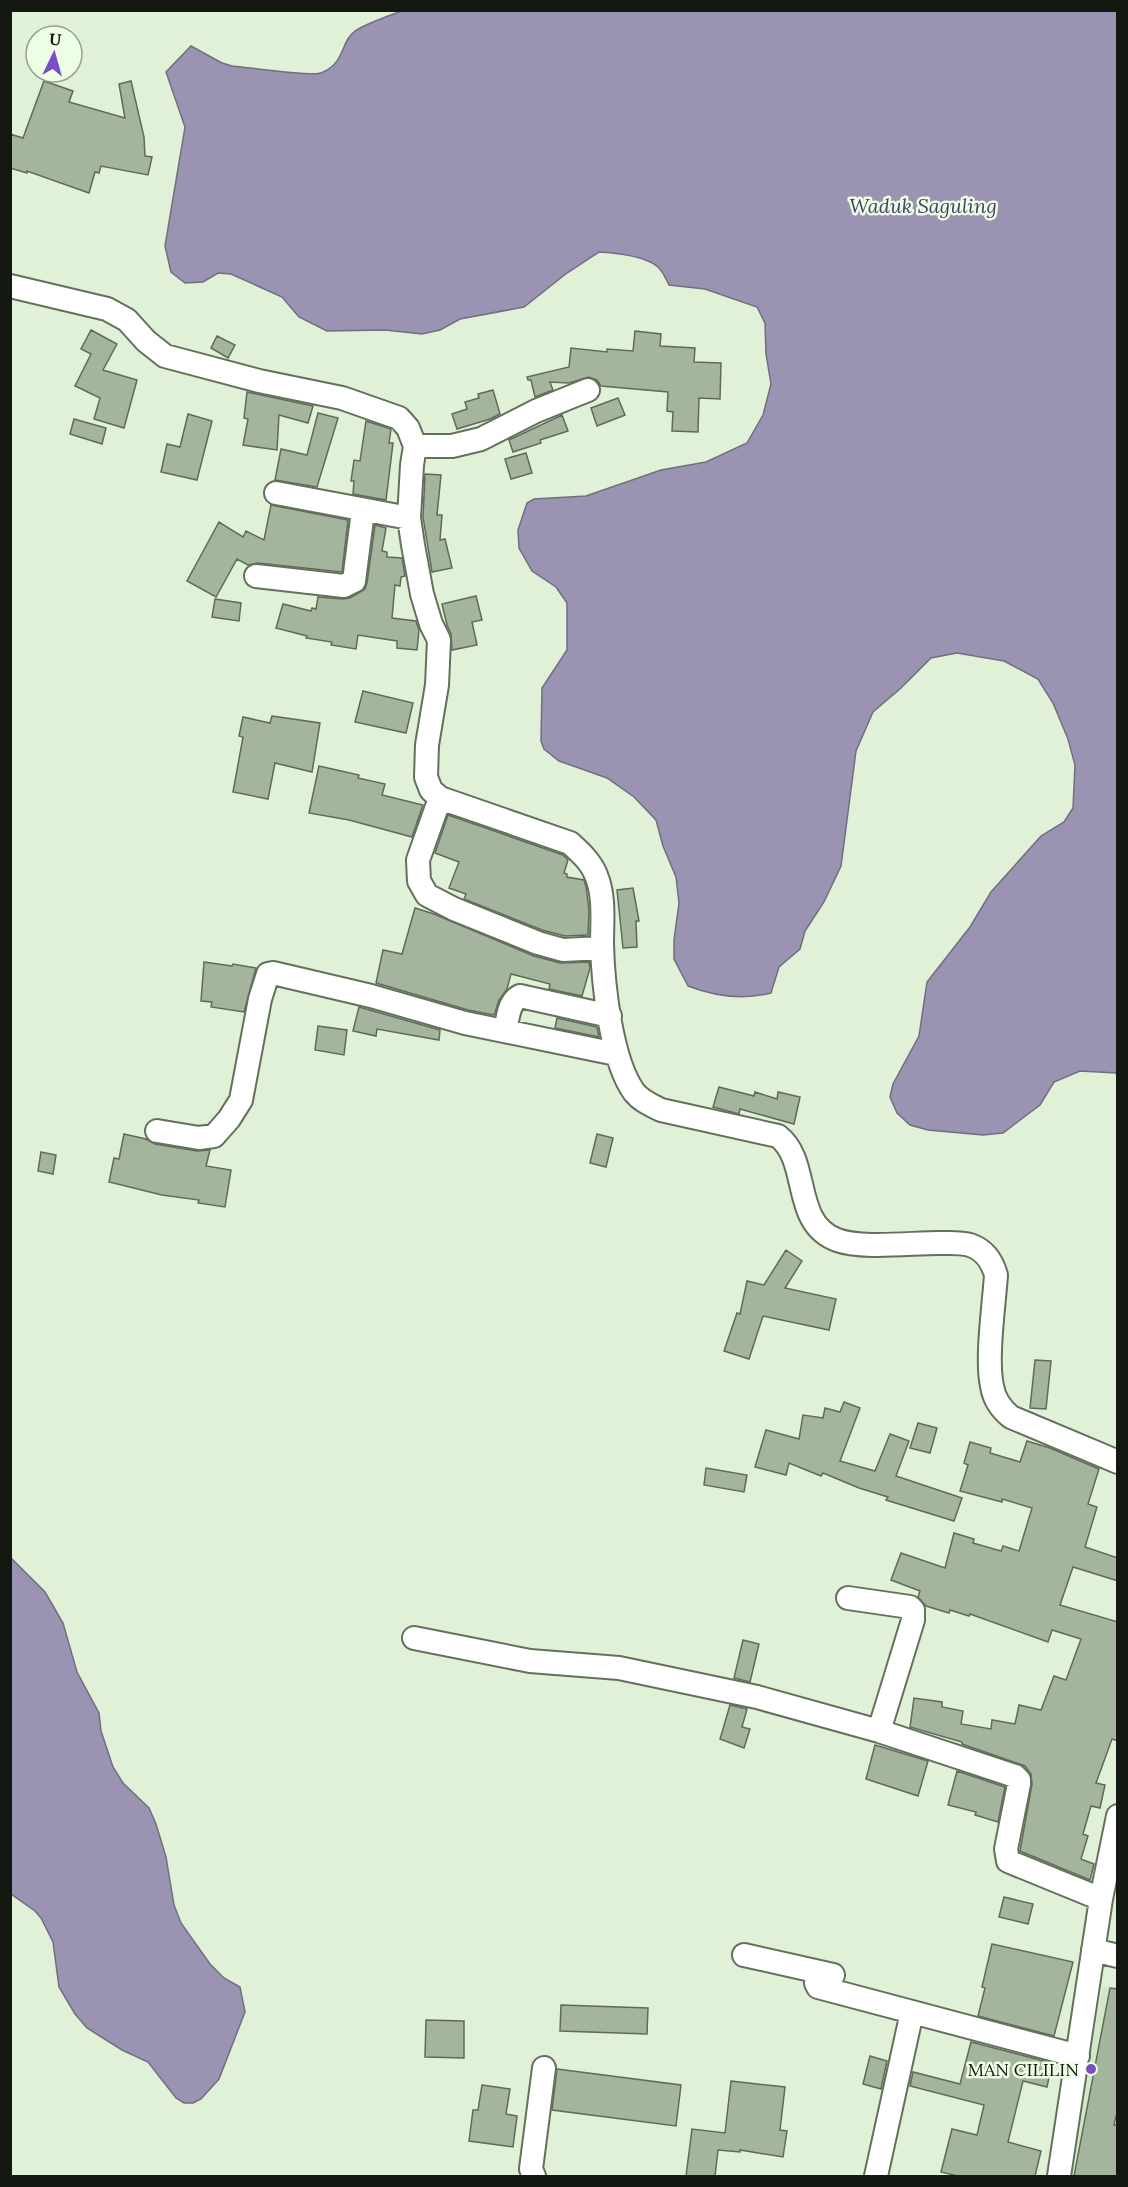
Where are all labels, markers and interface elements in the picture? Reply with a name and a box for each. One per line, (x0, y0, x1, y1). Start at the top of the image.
north arrow (24, 24, 84, 84)
text: U (48, 29, 62, 50)
water label: Waduk Saguling (849, 193, 997, 218)
place label: MAN CILILIN (968, 2058, 1079, 2081)
marker: MAN CILILIN (1084, 2062, 1098, 2076)

